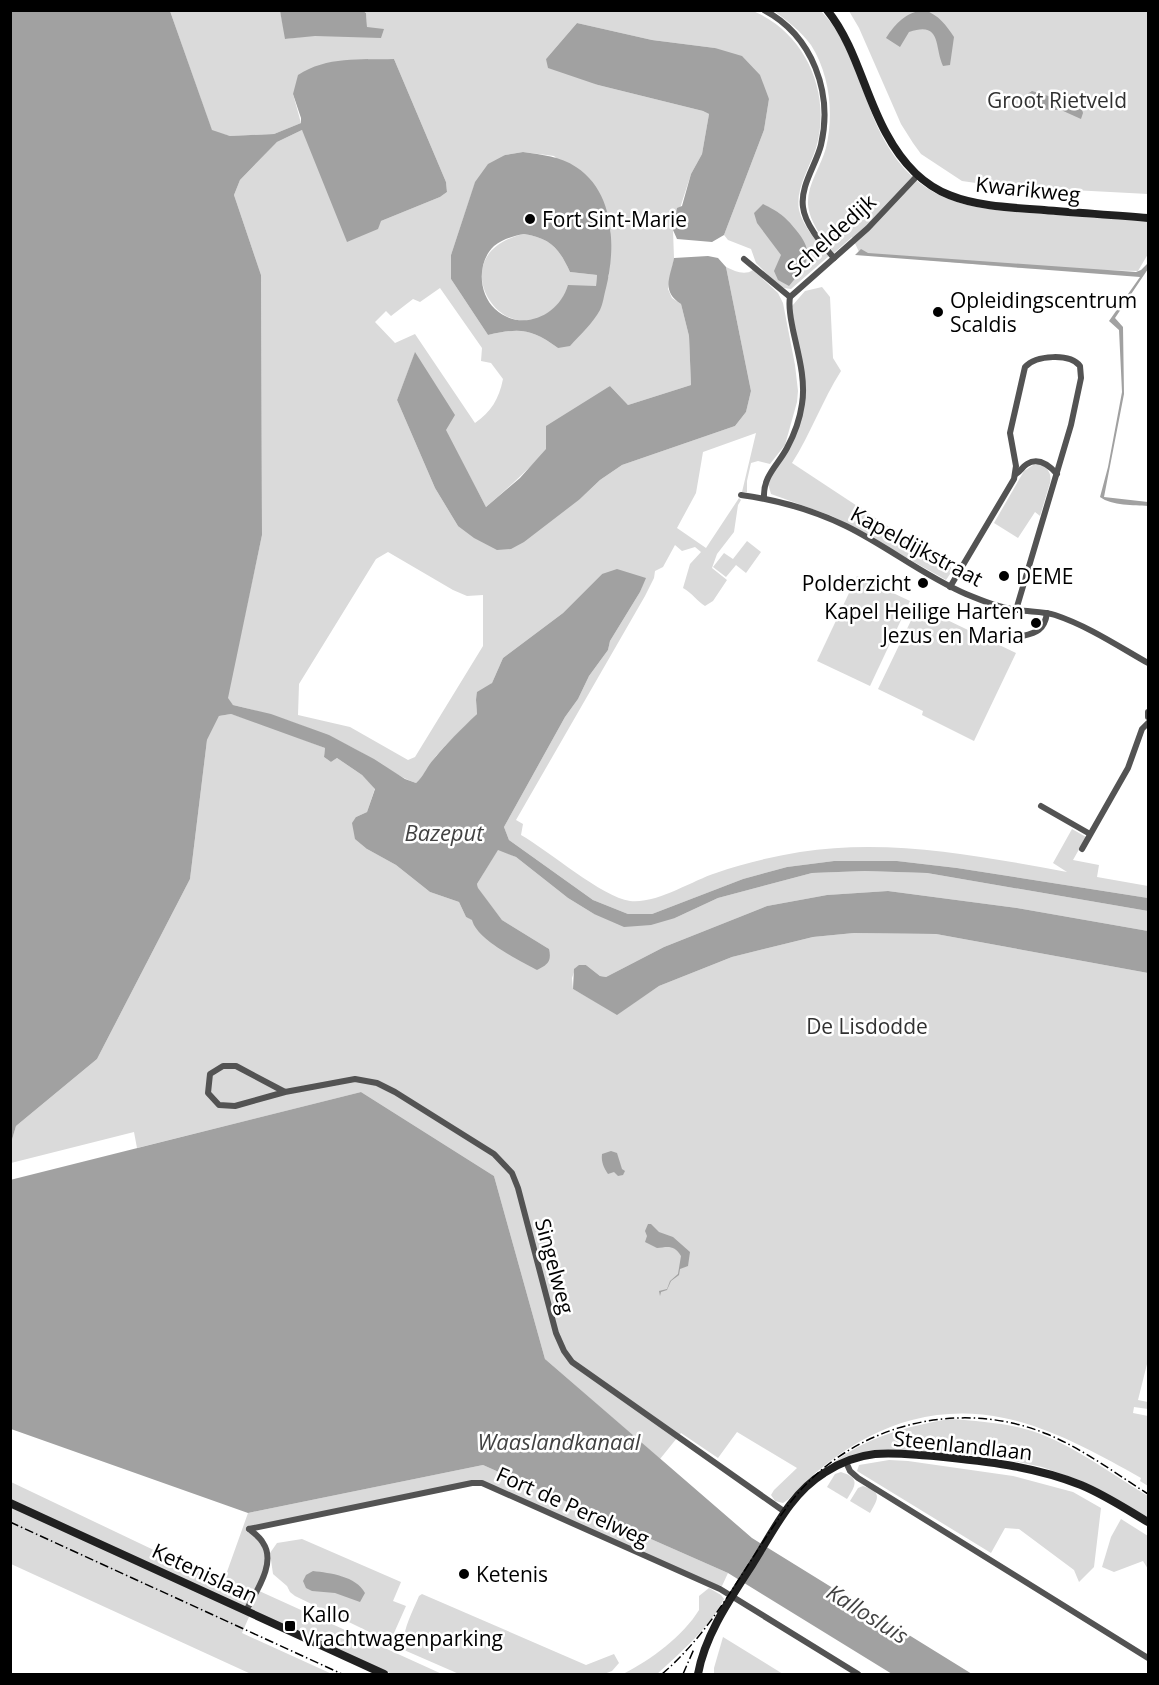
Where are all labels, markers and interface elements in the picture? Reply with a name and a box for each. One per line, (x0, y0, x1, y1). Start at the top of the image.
park label: Groot Rietveld (987, 86, 1127, 114)
street label: Kwarikweg (974, 170, 1082, 208)
street label: Scheldedijk (781, 188, 881, 282)
place label: Fort Sint-Marie (542, 205, 687, 233)
marker: Fort Sint-Marie (523, 212, 537, 226)
place label: Opleidingscentrum Scaldis (950, 286, 1137, 338)
marker: Opleidingscentrum Scaldis (931, 305, 945, 319)
street label: Kapeldijkstraat (846, 499, 988, 593)
place label: DEME (1016, 562, 1073, 590)
place label: Polderzicht (802, 569, 911, 597)
marker: DEME (997, 569, 1011, 583)
marker: Polderzicht (916, 576, 930, 590)
place label: Kapel Heilige Harten Jezus en Maria (824, 597, 1024, 649)
marker: Kapel Heilige Harten Jezus en Maria (1029, 616, 1043, 630)
water label: Bazeput (405, 817, 484, 847)
park label: De Lisdodde (806, 1012, 928, 1040)
street label: Singelweg (529, 1215, 581, 1317)
street label: Steenlandlaan (892, 1424, 1034, 1466)
water label: Waaslandkanaal (478, 1426, 641, 1456)
street label: Fort de Perelweg (492, 1460, 654, 1552)
street label: Ketenislaan (148, 1536, 262, 1610)
place label: Ketenis (476, 1560, 548, 1588)
marker: Ketenis (457, 1567, 471, 1581)
water label: Kallosluis (821, 1576, 915, 1650)
place label: Kallo Vrachtwagenparking (302, 1600, 503, 1652)
marker: Kallo Vrachtwagenparking (283, 1619, 297, 1633)

